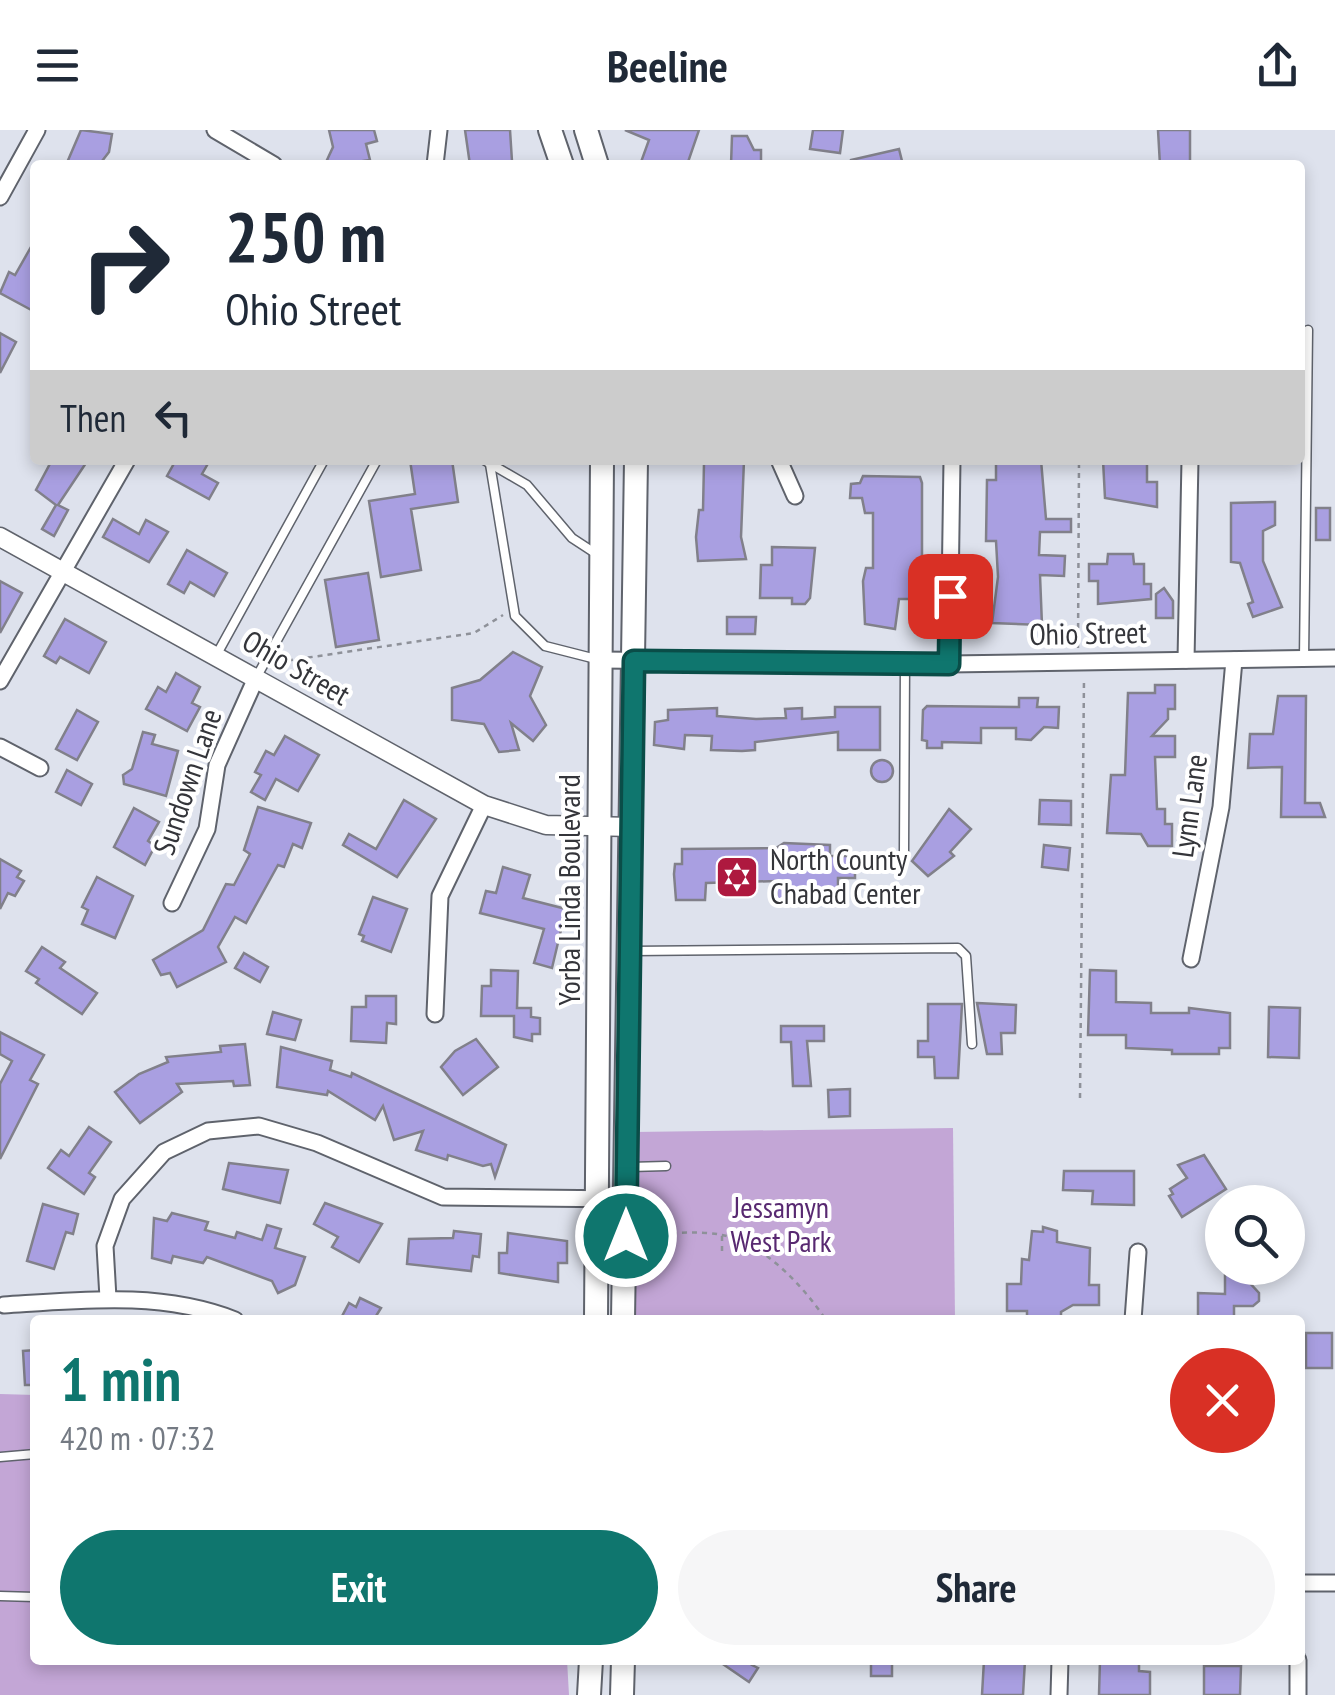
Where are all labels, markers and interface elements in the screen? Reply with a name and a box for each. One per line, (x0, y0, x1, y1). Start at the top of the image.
text: Beeline (607, 36, 728, 94)
icon: menu (30, 38, 85, 93)
icon: share (1250, 38, 1305, 93)
text: 250 m (225, 191, 386, 281)
icon: right (60, 200, 190, 330)
text: Ohio Street (225, 279, 401, 337)
icon: left (146, 390, 201, 445)
text: Then (60, 393, 126, 442)
pin (908, 554, 993, 639)
icon: arrive (923, 569, 978, 624)
street label: Ohio Street (1029, 612, 1148, 653)
street label: Ohio Street (236, 620, 358, 713)
street label: Sundown Lane (143, 704, 230, 859)
street label: Lynn Lane (1162, 752, 1215, 860)
street label: Yorba Linda Boulevard (549, 774, 588, 1006)
place label: North County Chabad Center (770, 839, 921, 912)
synagogue icon: North County Chabad Center (714, 854, 760, 900)
position arrow (574, 1184, 678, 1288)
map controls (1205, 1185, 1305, 1285)
button: search (1205, 1185, 1305, 1285)
park label: Jessamyn West Park (731, 1187, 832, 1260)
text: 1 min (60, 1340, 181, 1418)
button: close (1170, 1348, 1275, 1453)
text: 420 m · 07:32 (60, 1417, 215, 1459)
button: Exit (60, 1530, 658, 1645)
button: Share (678, 1530, 1275, 1645)

